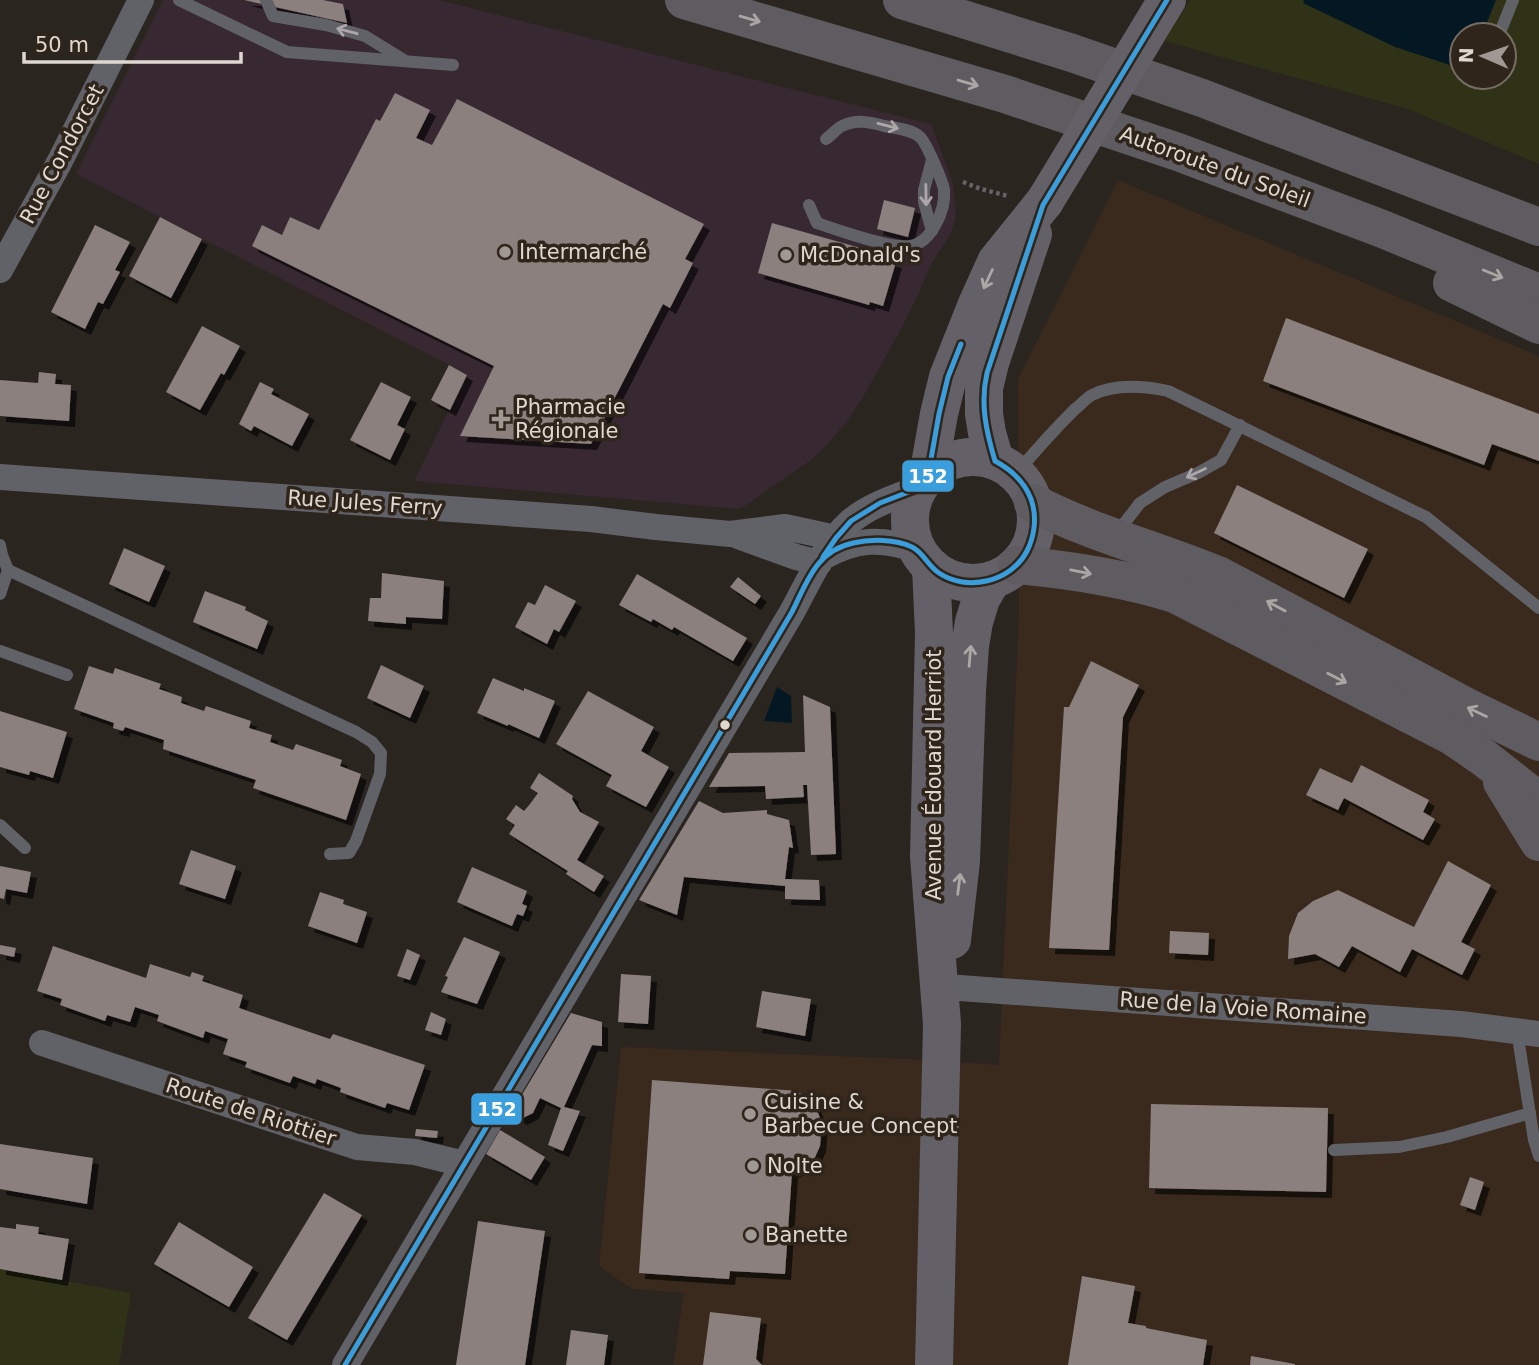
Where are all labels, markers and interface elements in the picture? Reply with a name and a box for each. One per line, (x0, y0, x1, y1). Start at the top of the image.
one-way arrow (739, 13, 761, 26)
scale bar (24, 21, 242, 65)
north arrow (1448, 21, 1518, 91)
one-way arrow (336, 24, 359, 37)
text: 50 m (35, 33, 89, 57)
text: N (1455, 47, 1477, 64)
one-way arrow (957, 78, 979, 91)
street label: Rue Condorcet (15, 80, 109, 228)
one-way arrow (876, 120, 899, 133)
street label: Autoroute du Soleil (1117, 121, 1313, 213)
one-way arrow (919, 183, 932, 206)
place label: Intermarché (519, 240, 647, 264)
place label: McDonald's (800, 243, 921, 267)
marker: Intermarché (497, 244, 513, 260)
marker: McDonald's (778, 247, 794, 263)
one-way arrow (981, 268, 994, 289)
one-way arrow (1482, 269, 1504, 282)
place label: Pharmacie Régionale (515, 395, 626, 443)
marker: Pharmacie Régionale (493, 411, 509, 427)
line badge: 152 (901, 459, 955, 493)
text: 152 (908, 465, 948, 487)
one-way arrow (1186, 467, 1207, 480)
street label: Rue Jules Ferry (287, 486, 443, 520)
one-way arrow (1069, 566, 1092, 580)
one-way arrow (1266, 598, 1287, 612)
one-way arrow (964, 646, 977, 668)
street label: Avenue Édouard Herriot (921, 649, 946, 901)
one-way arrow (1326, 671, 1347, 685)
one-way arrow (1467, 705, 1488, 718)
unlabelled marker (718, 718, 732, 732)
one-way arrow (952, 873, 965, 895)
street label: Rue de la Voie Romaine (1119, 987, 1367, 1029)
street label: Route de Riottier (163, 1073, 340, 1151)
place label: Cuisine & Barbecue Concept (764, 1090, 957, 1138)
line badge: 152 (470, 1092, 523, 1126)
text: 152 (477, 1098, 517, 1120)
marker: Cuisine & Barbecue Concept (742, 1106, 758, 1122)
place label: Nolte (767, 1154, 823, 1178)
marker: Nolte (745, 1158, 761, 1174)
place label: Banette (765, 1223, 848, 1247)
marker: Banette (743, 1227, 759, 1243)

